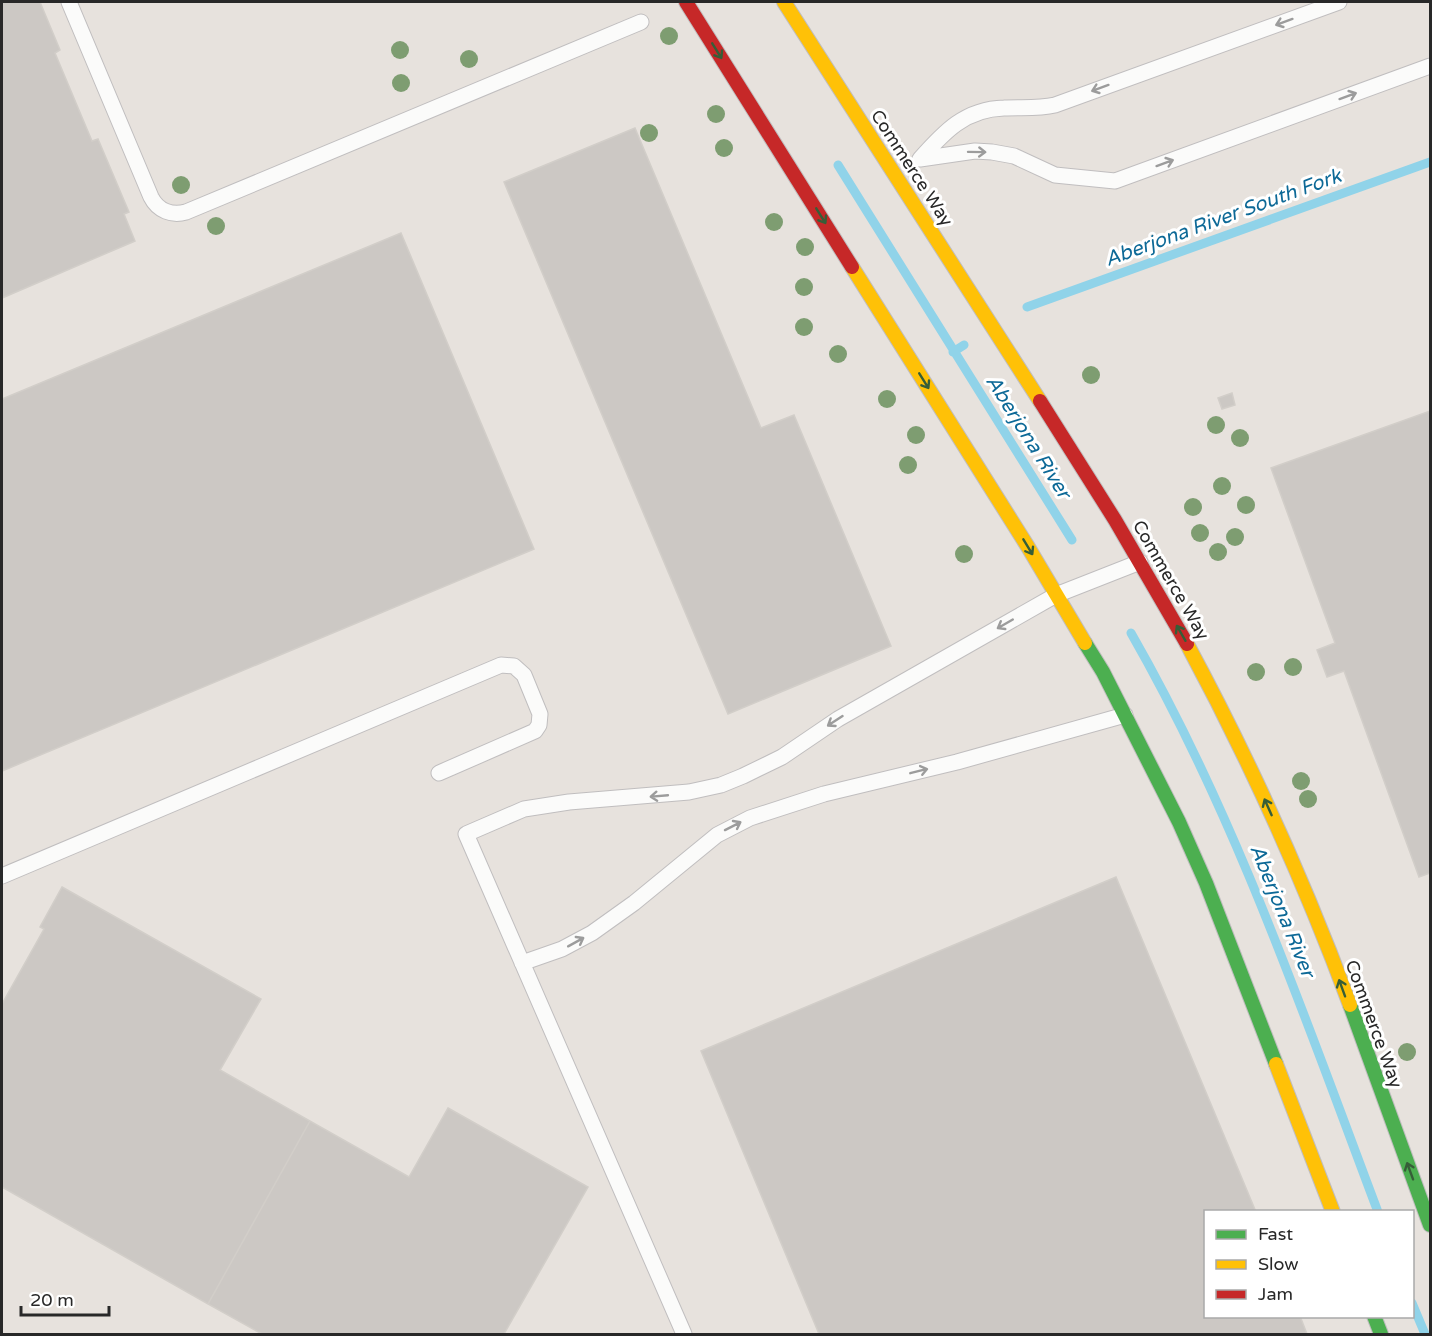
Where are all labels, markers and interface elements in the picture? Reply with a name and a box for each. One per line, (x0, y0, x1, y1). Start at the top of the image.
one-way arrow (1275, 17, 1294, 28)
one-way arrow (712, 42, 724, 59)
one-way arrow (1092, 84, 1110, 95)
one-way arrow (1338, 90, 1357, 101)
street label: Commerce Way (866, 106, 958, 231)
one-way arrow (967, 146, 987, 157)
one-way arrow (1155, 156, 1173, 167)
water label: Aberjona River South Fork (1101, 163, 1346, 272)
one-way arrow (815, 207, 827, 224)
water label: Aberjona River (980, 371, 1077, 505)
one-way arrow (918, 373, 931, 390)
street label: Commerce Way (1128, 516, 1214, 644)
one-way arrow (1022, 538, 1034, 555)
one-way arrow (997, 618, 1014, 630)
one-way arrow (1175, 625, 1187, 642)
one-way arrow (828, 715, 844, 727)
one-way arrow (910, 765, 929, 777)
one-way arrow (649, 791, 669, 802)
one-way arrow (1262, 799, 1274, 817)
one-way arrow (724, 820, 742, 832)
water label: Aberjona River (1244, 841, 1320, 983)
one-way arrow (567, 935, 584, 947)
street label: Commerce Way (1341, 957, 1407, 1091)
one-way arrow (1336, 979, 1347, 998)
one-way arrow (1404, 1162, 1415, 1180)
legend (1204, 1210, 1414, 1318)
text: Fast (1258, 1223, 1293, 1245)
text: Slow (1258, 1253, 1299, 1275)
scale bar (21, 1279, 110, 1317)
text: Jam (1258, 1283, 1293, 1305)
text: 20 m (30, 1289, 74, 1311)

